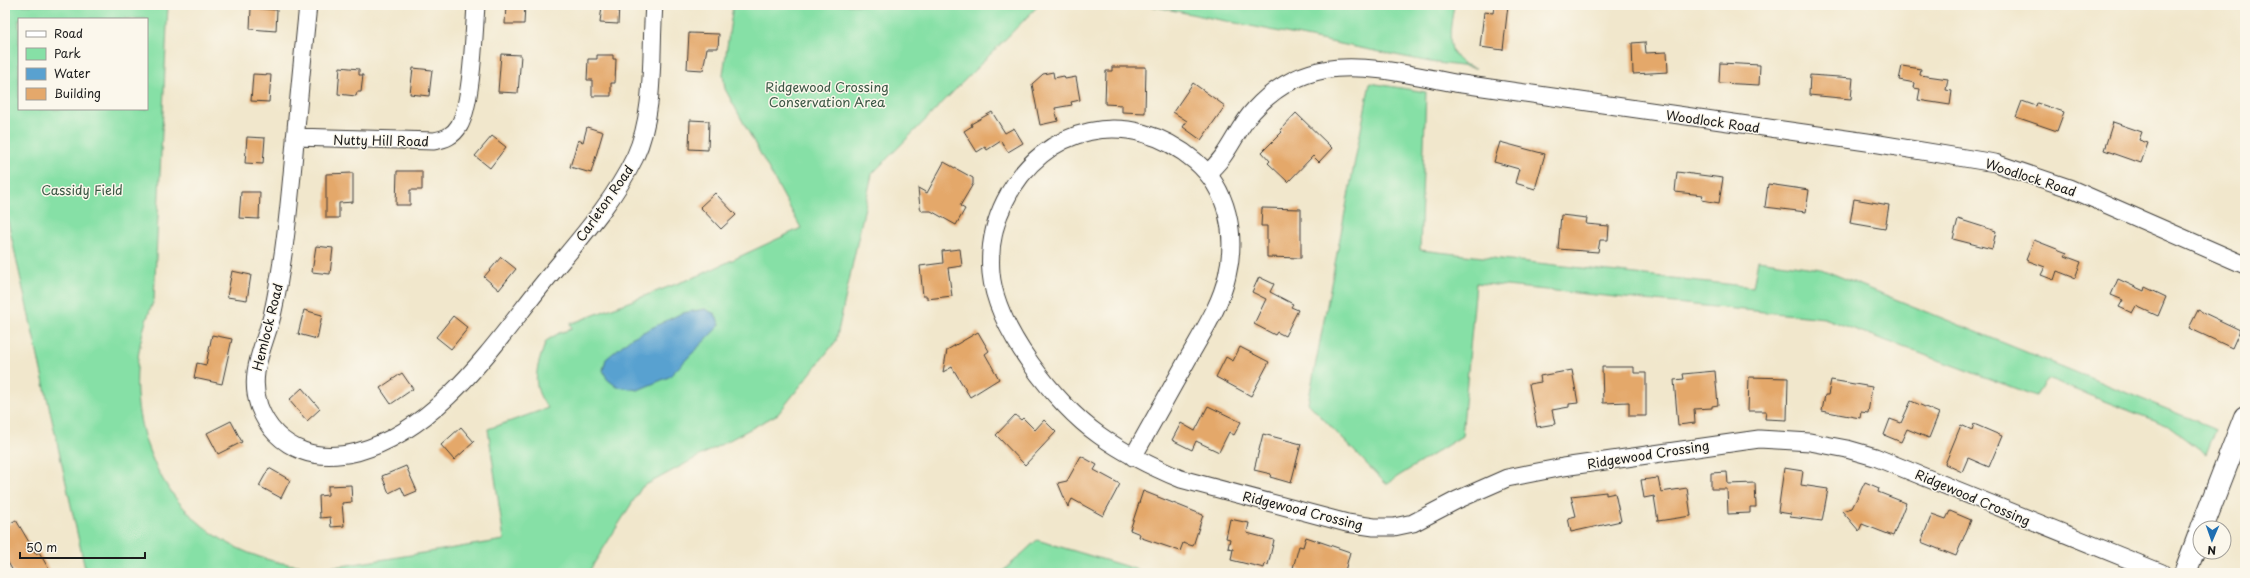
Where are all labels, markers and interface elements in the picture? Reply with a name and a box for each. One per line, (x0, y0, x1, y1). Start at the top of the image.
legend (18, 18, 148, 110)
text: Road (54, 24, 83, 42)
text: Park (54, 44, 81, 62)
text: Water (54, 64, 91, 82)
park label: Ridgewood Crossing Conservation Area (765, 77, 889, 111)
text: Building (54, 84, 101, 102)
street label: Woodlock Road (1665, 105, 1761, 137)
street label: Nutty Hill Road (333, 130, 429, 150)
street label: Woodlock Road (1983, 153, 2079, 201)
street label: Carleton Road (571, 161, 637, 245)
park label: Cassidy Field (41, 180, 123, 199)
street label: Hemlock Road (247, 281, 287, 373)
street label: Ridgewood Crossing (1586, 435, 1710, 473)
street label: Ridgewood Crossing (1913, 464, 2033, 530)
street label: Ridgewood Crossing (1241, 486, 1365, 534)
north arrow (2192, 520, 2232, 560)
scale bar (20, 534, 145, 560)
text: 50 m (26, 538, 57, 556)
text: N (2207, 542, 2216, 559)

